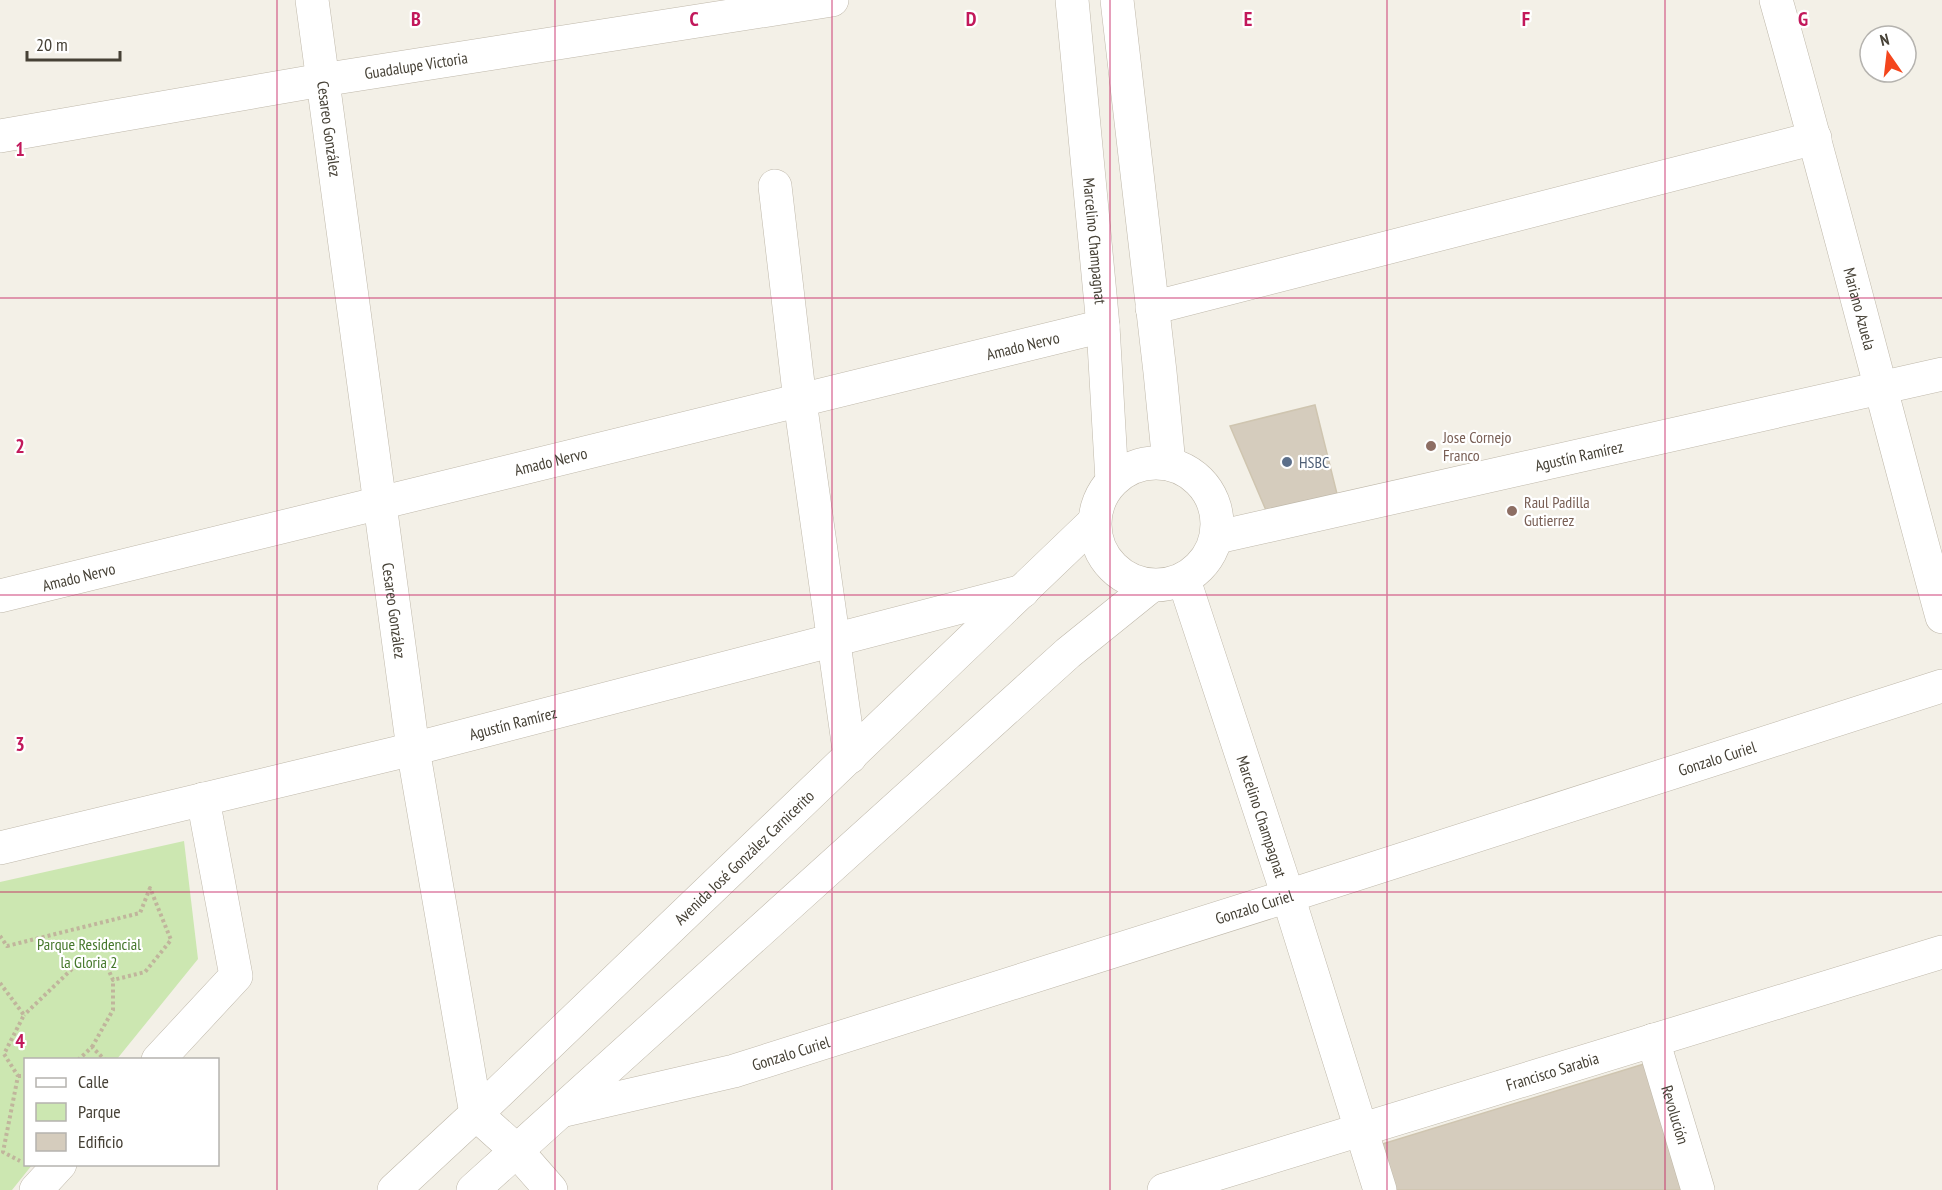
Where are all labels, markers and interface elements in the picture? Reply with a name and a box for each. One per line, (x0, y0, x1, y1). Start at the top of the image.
text: B (411, 6, 421, 32)
text: C (689, 6, 699, 32)
text: D (966, 6, 977, 32)
text: E (1244, 6, 1252, 32)
text: F (1522, 6, 1530, 32)
text: G (1798, 6, 1808, 32)
scale bar (27, 24, 120, 62)
north arrow (1858, 24, 1918, 84)
text: N (1878, 29, 1891, 50)
text: 20 m (36, 33, 68, 56)
street label: Guadalupe Victoria (363, 47, 469, 83)
street label: Cesareo González (313, 80, 346, 178)
text: 1 (15, 136, 25, 162)
street label: Marcelino Champagnat (1079, 177, 1111, 306)
street label: Mariano Azuela (1839, 265, 1880, 352)
street label: Amado Nervo (984, 327, 1061, 364)
place label: Jose Cornejo Franco (1442, 427, 1511, 465)
text: 2 (15, 433, 25, 459)
street label: Agustín Ramírez (1533, 436, 1625, 475)
marker: Jose Cornejo Franco (1424, 439, 1438, 453)
street label: Amado Nervo (512, 443, 589, 480)
place label: HSBC (1299, 452, 1329, 472)
marker: HSBC (1280, 455, 1294, 469)
place label: Raul Padilla Gutierrez (1524, 492, 1590, 530)
marker: Raul Padilla Gutierrez (1505, 504, 1519, 518)
street label: Amado Nervo (40, 558, 117, 595)
street label: Cesareo González (378, 561, 411, 660)
street label: Agustín Ramírez (467, 702, 559, 744)
text: 3 (15, 731, 25, 757)
street label: Gonzalo Curiel (1676, 736, 1758, 780)
street label: Marcelino Champagnat (1232, 753, 1291, 881)
street label: Avenida José González Carnicerito (670, 786, 818, 929)
street label: Gonzalo Curiel (1213, 885, 1296, 928)
park label: Parque Residencial la Gloria 2 (37, 934, 141, 972)
text: 4 (15, 1028, 25, 1054)
street label: Gonzalo Curiel (749, 1031, 832, 1075)
street label: Francisco Sarabia (1504, 1048, 1601, 1095)
legend (24, 1058, 219, 1166)
text: Calle (78, 1070, 109, 1093)
street label: Revolución (1657, 1083, 1694, 1146)
text: Parque (78, 1100, 121, 1123)
text: Edificio (78, 1130, 124, 1153)

